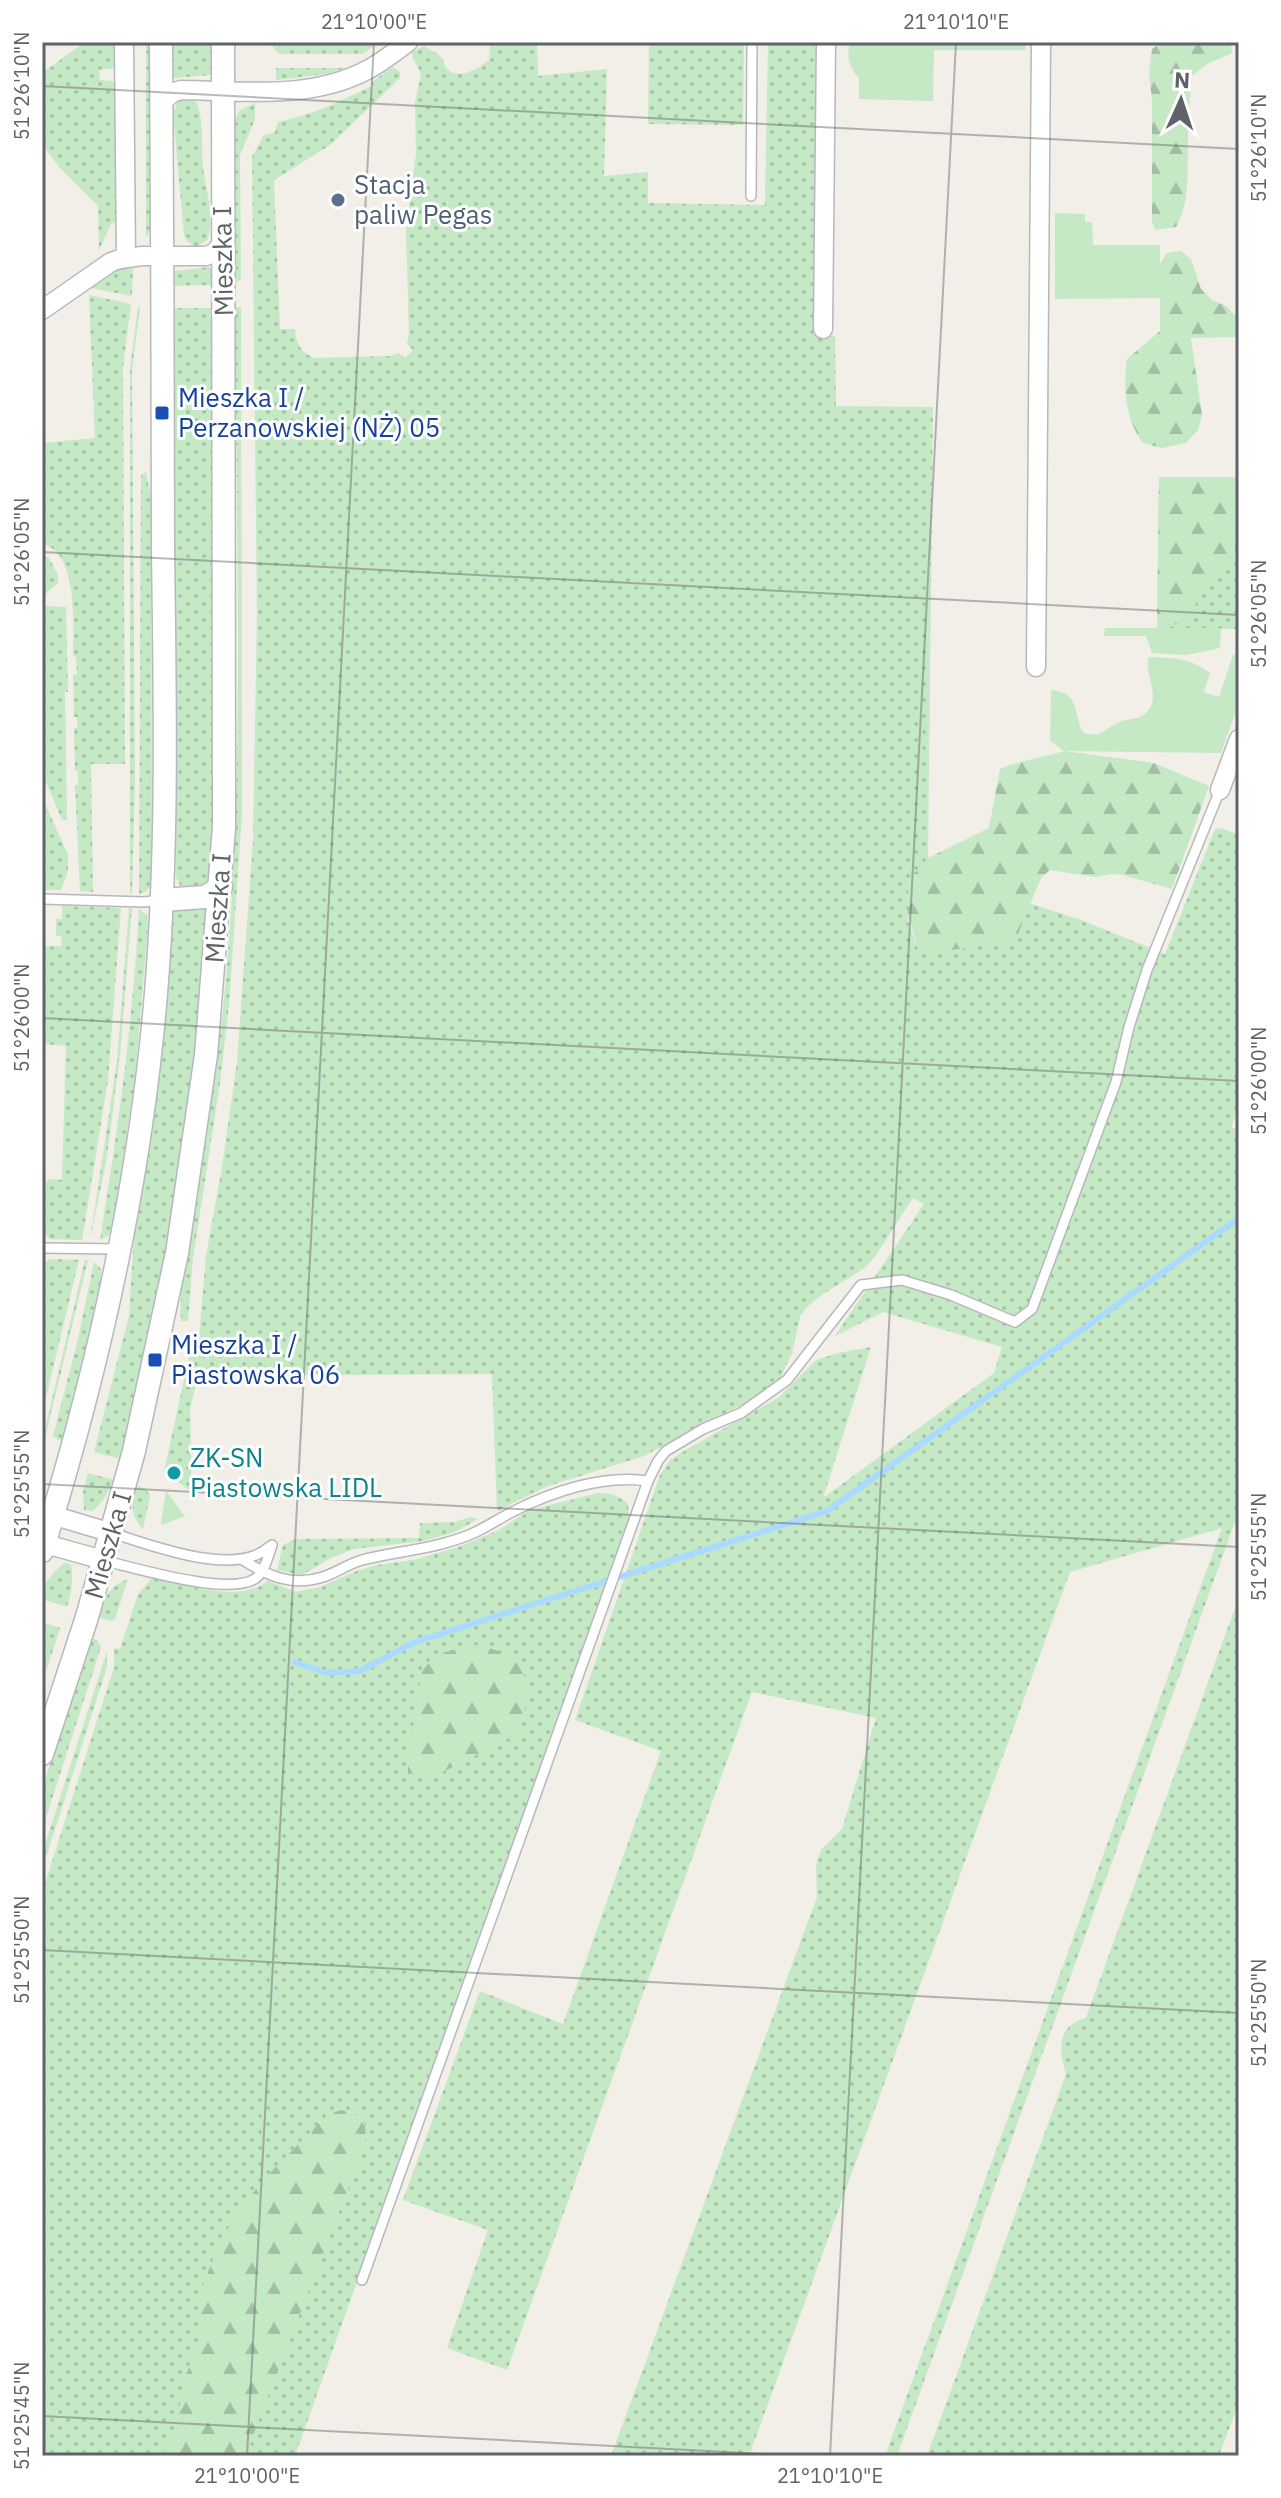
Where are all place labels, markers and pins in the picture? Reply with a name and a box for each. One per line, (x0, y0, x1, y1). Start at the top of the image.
place label: Stacja paliw Pegas (354, 167, 492, 231)
marker: Stacja paliw Pegas (329, 191, 347, 209)
place label: Mieszka I / Perzanowskiej (NŻ) 05 (178, 380, 440, 444)
marker: Mieszka I / Perzanowskiej (NŻ) 05 (153, 404, 171, 422)
place label: Mieszka I / Piastowska 06 (171, 1327, 340, 1391)
marker: Mieszka I / Piastowska 06 (146, 1351, 164, 1369)
place label: ZK-SN Piastowska LIDL (190, 1440, 382, 1504)
marker: ZK-SN Piastowska LIDL (165, 1464, 183, 1482)

